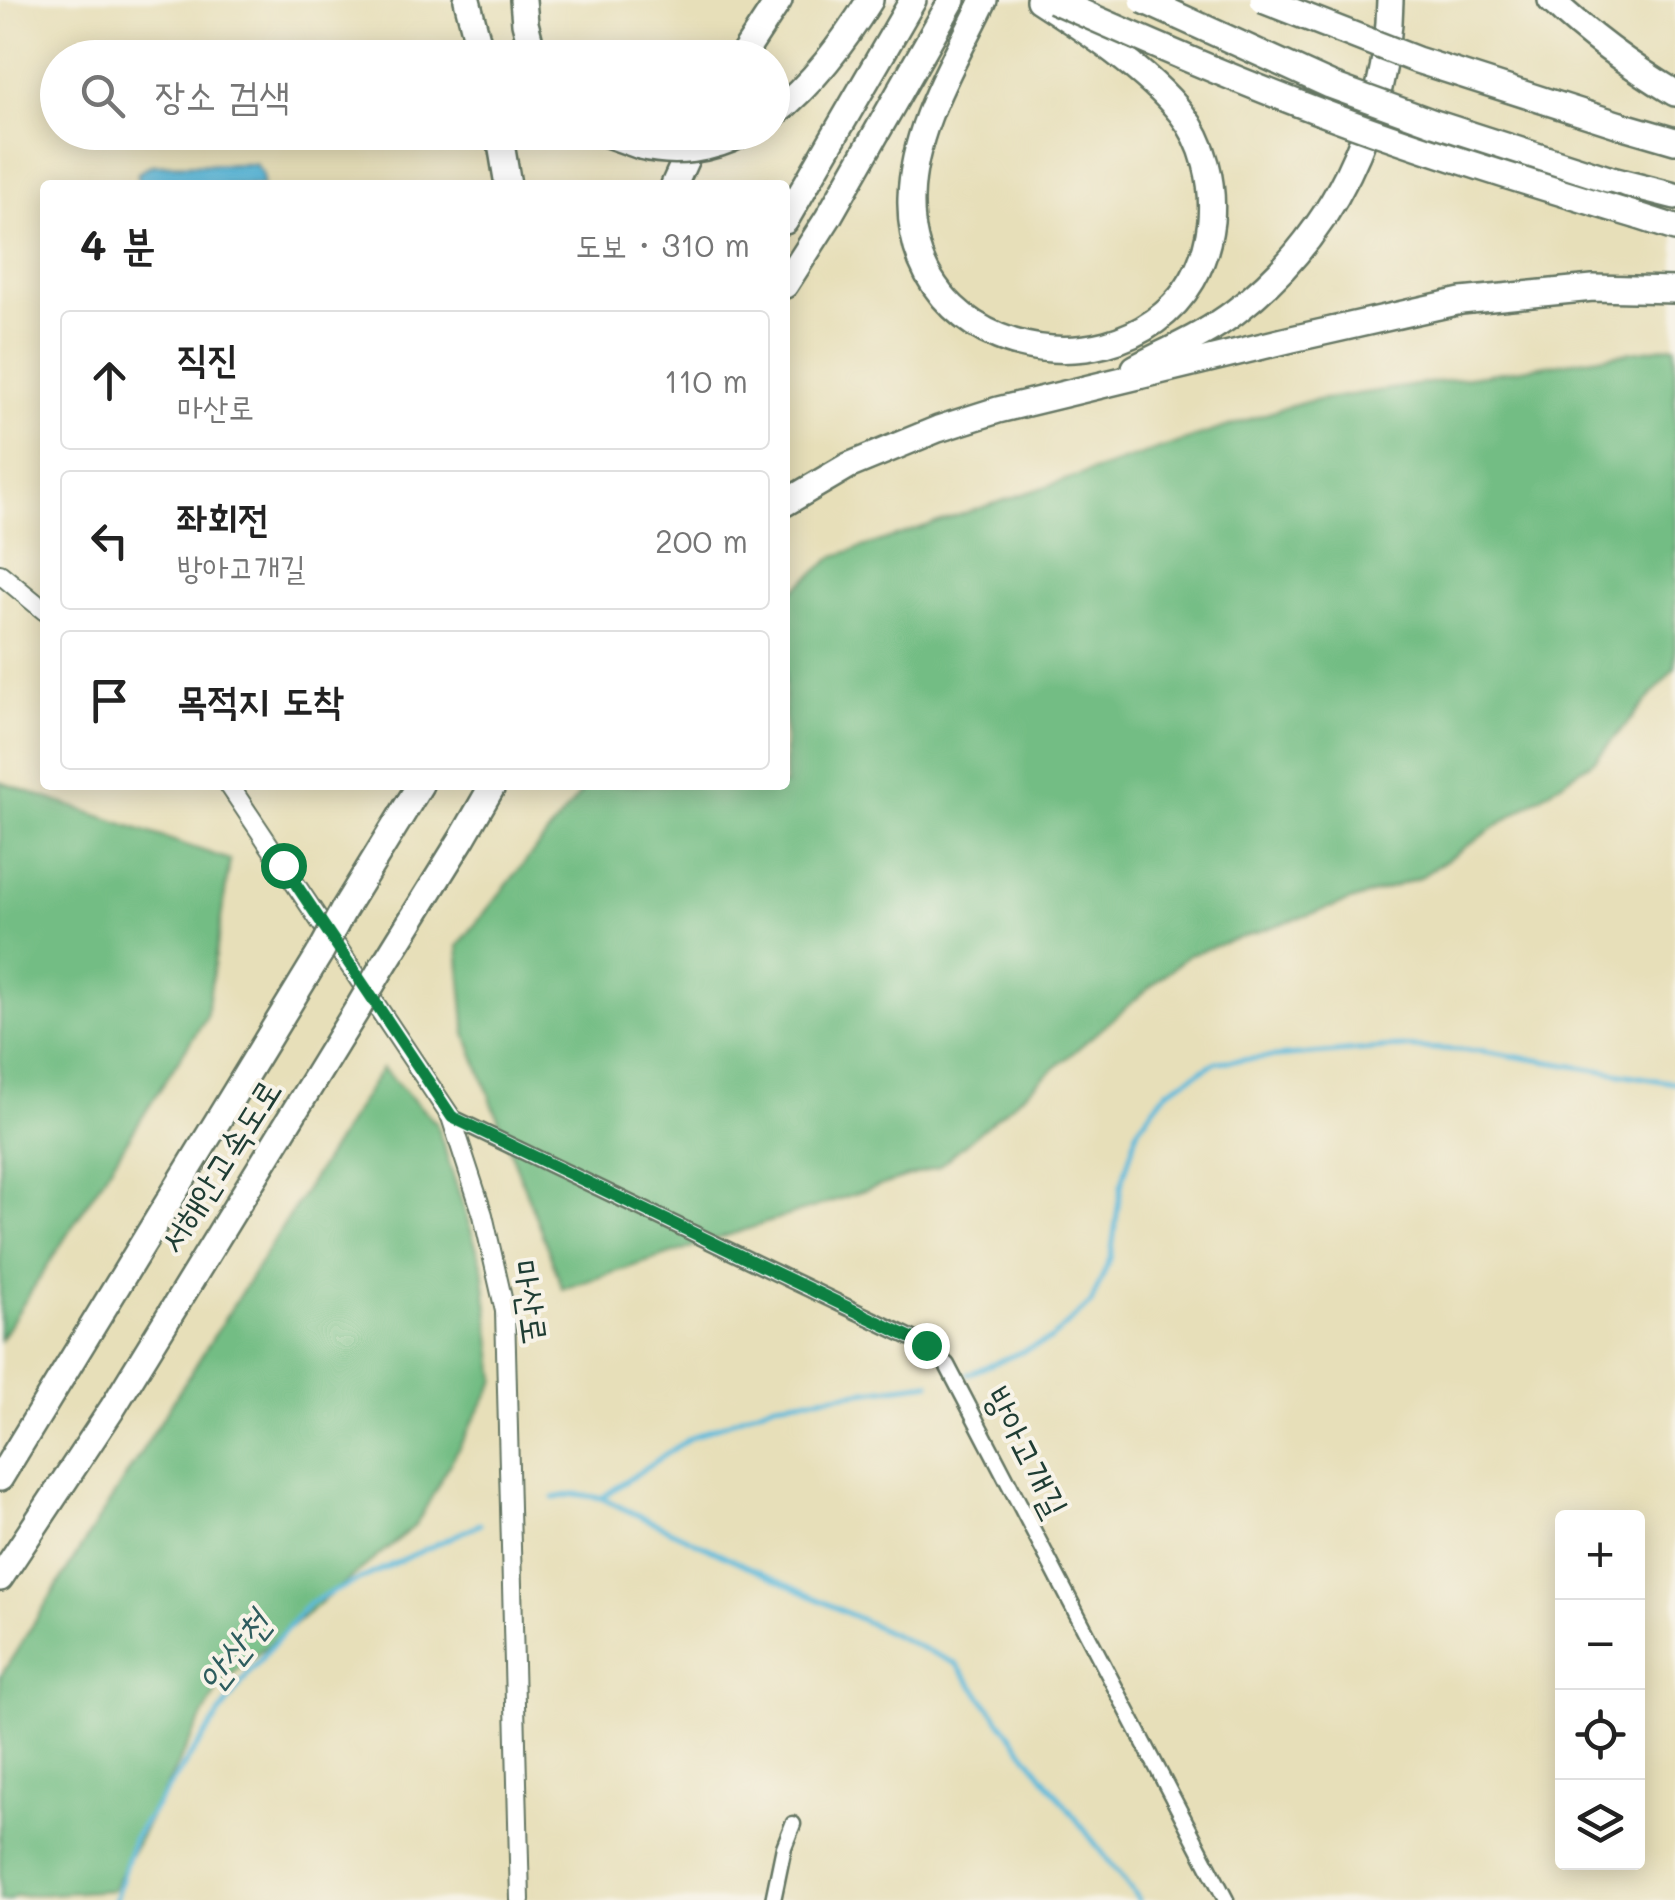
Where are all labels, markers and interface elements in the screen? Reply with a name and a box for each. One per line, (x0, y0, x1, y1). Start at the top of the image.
search box (40, 40, 790, 150)
icon: search (75, 68, 130, 123)
text: 장소 검색 (155, 69, 289, 119)
text: 4 분 (80, 216, 156, 271)
text: 도보 · 310 m (576, 223, 750, 265)
text: 직진 (177, 332, 238, 382)
icon: ahead (82, 353, 137, 408)
text: 110 m (664, 359, 748, 401)
text: 마산로 (177, 385, 254, 427)
text: 좌회전 (177, 492, 269, 542)
icon: left (82, 513, 137, 568)
text: 200 m (655, 519, 748, 561)
text: 방아고개길 (177, 545, 306, 587)
icon: arrive (82, 673, 137, 728)
text: 목적지 도착 (177, 674, 344, 724)
route start (261, 843, 307, 889)
street label: 서해안고속도로 (147, 1069, 290, 1261)
street label: 마산로 (503, 1257, 561, 1347)
route end (904, 1323, 950, 1369)
street label: 방아고개길 (975, 1378, 1080, 1524)
map controls (1555, 1510, 1645, 1870)
button: + (1555, 1510, 1645, 1600)
water label: 안산천 (184, 1597, 282, 1702)
button: − (1555, 1600, 1645, 1690)
button: locate (1555, 1690, 1645, 1780)
button: layers (1555, 1780, 1645, 1870)

